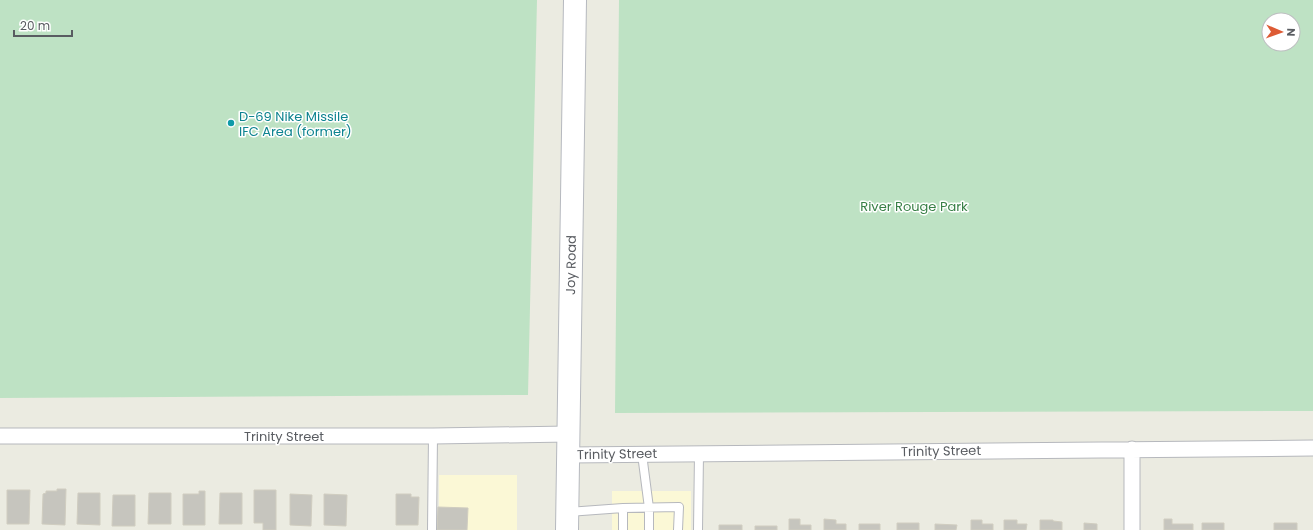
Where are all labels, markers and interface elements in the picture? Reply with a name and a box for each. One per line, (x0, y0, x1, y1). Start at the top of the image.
scale bar (14, 12, 72, 38)
north arrow (1261, 12, 1301, 52)
text: 20 m (20, 17, 50, 34)
text: N (1283, 28, 1299, 37)
place label: D-69 Nike Missile IFC Area (former) (239, 107, 352, 141)
marker: D-69 Nike Missile IFC Area (former) (226, 118, 236, 128)
park label: River Rouge Park (860, 197, 968, 216)
street label: Joy Road (561, 235, 581, 295)
street label: Trinity Street (244, 427, 324, 446)
street label: Trinity Street (901, 441, 982, 461)
street label: Trinity Street (577, 444, 658, 464)

